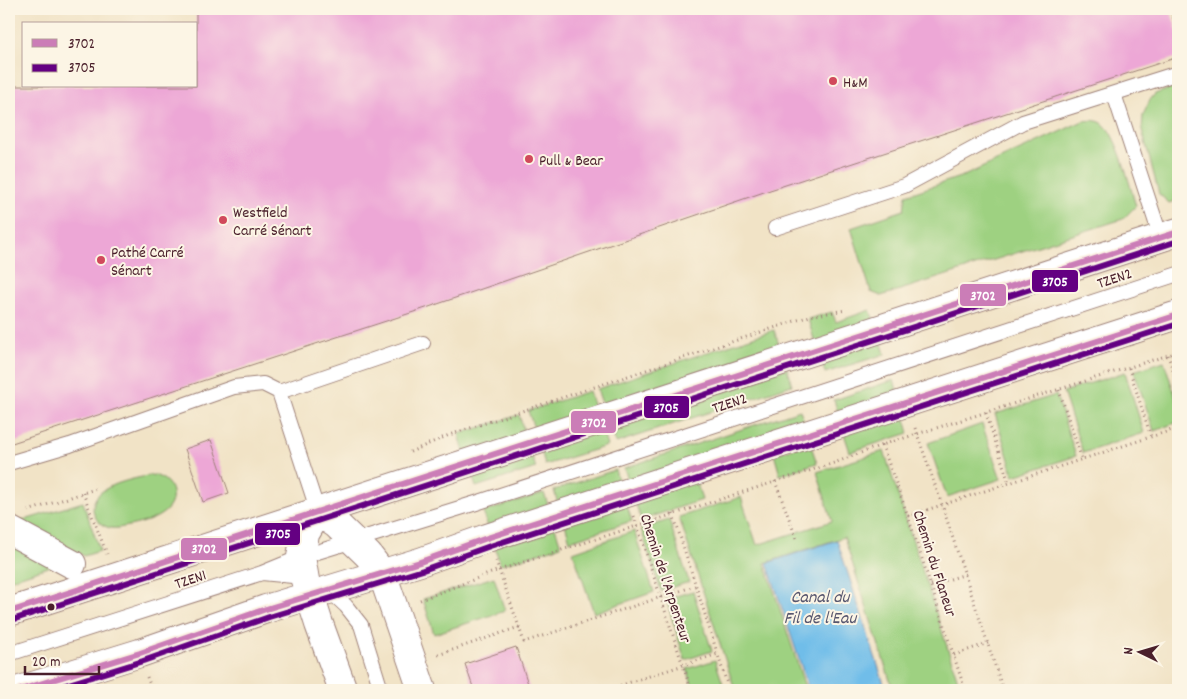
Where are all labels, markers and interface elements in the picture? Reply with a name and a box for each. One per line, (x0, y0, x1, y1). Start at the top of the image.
legend (22, 22, 198, 88)
text: 3702 (68, 34, 95, 56)
text: 3705 (68, 58, 96, 80)
place label: H&M (843, 72, 868, 95)
marker: H&M (827, 75, 839, 87)
place label: Pull & Bear (539, 150, 603, 173)
marker: Pull & Bear (523, 153, 535, 165)
place label: Westfield Carré Sénart (233, 202, 312, 243)
marker: Westfield Carré Sénart (217, 214, 229, 226)
place label: Pathé Carré Sénart (111, 242, 184, 283)
marker: Pathé Carré Sénart (95, 254, 107, 266)
street label: TZEN2 (1094, 263, 1135, 296)
line badge: 3705 (1031, 269, 1079, 293)
text: 3705 (1042, 273, 1068, 293)
line badge: 3702 (959, 283, 1007, 307)
text: 3702 (970, 287, 996, 307)
street label: TZEN2 (709, 388, 750, 421)
line badge: 3705 (643, 395, 690, 419)
text: 3705 (653, 399, 679, 419)
line badge: 3702 (570, 410, 617, 434)
text: 3702 (581, 414, 607, 434)
street label: Chemin du Flaneur (906, 507, 962, 620)
street label: Chemin de l'Arpenteur (633, 511, 696, 646)
line badge: 3705 (254, 522, 301, 546)
text: 3705 (265, 525, 291, 545)
line badge: 3702 (180, 537, 228, 561)
text: 3702 (191, 540, 217, 560)
street label: TZEN1 (172, 564, 210, 596)
water label: Canal du Fil de l'Eau (784, 586, 857, 632)
unlabelled marker (46, 602, 56, 612)
north arrow (1114, 626, 1164, 676)
scale bar (25, 644, 99, 676)
text: N (1119, 647, 1139, 655)
text: 20 m (32, 652, 60, 674)

